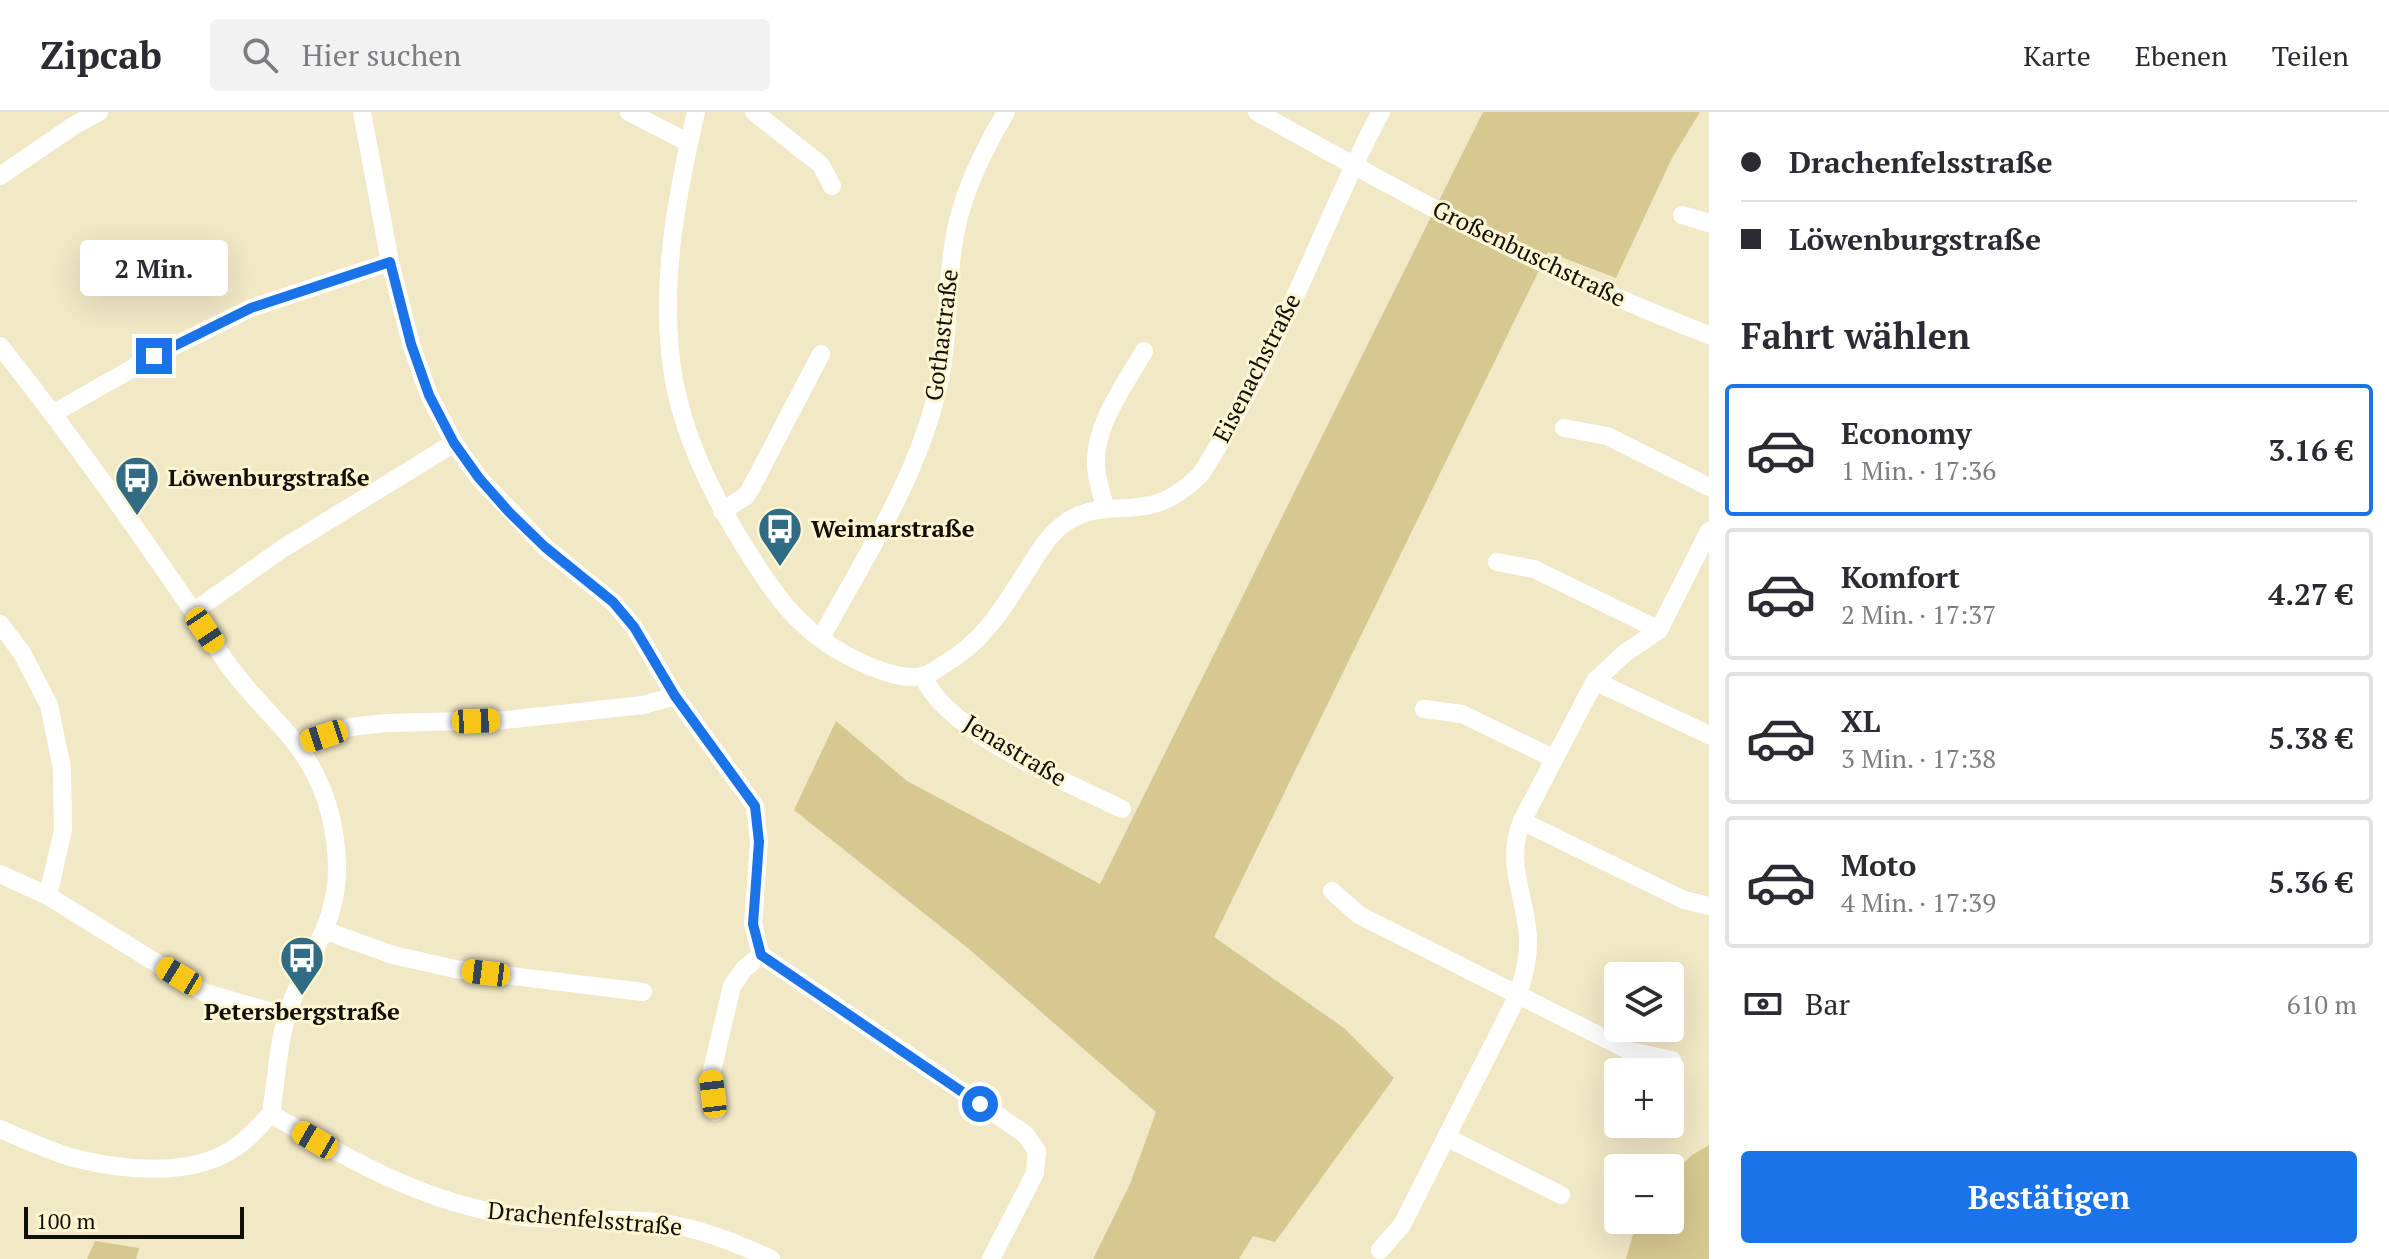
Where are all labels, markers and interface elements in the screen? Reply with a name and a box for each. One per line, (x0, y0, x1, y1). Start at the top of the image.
search box (210, 19, 770, 91)
text: Zipcab (40, 30, 162, 80)
icon: search (238, 33, 282, 77)
text: Hier suchen (302, 35, 461, 75)
text: Karte (2023, 37, 2091, 74)
text: Ebenen (2135, 37, 2228, 74)
text: Teilen (2272, 37, 2349, 74)
text: Drachenfelsstraße (1789, 142, 2053, 182)
street label: Großenbuschstraße (1428, 192, 1631, 314)
text: Löwenburgstraße (1789, 219, 2041, 259)
callout: 2 Min. (80, 240, 228, 296)
text: 2 Min. (115, 251, 193, 285)
street label: Gothastraße (917, 267, 965, 403)
street label: Eisenachstraße (1205, 288, 1307, 448)
text: Fahrt wählen (1741, 312, 1970, 359)
route end (136, 338, 172, 374)
text: Economy (1841, 413, 1972, 453)
icon: car (1745, 414, 1817, 486)
text: 3.16 € (2268, 430, 2353, 470)
text: 1 Min. · 17:36 (1841, 453, 1996, 487)
bus stop icon: Löwenburgstraße (113, 454, 161, 517)
place label: Löwenburgstraße (168, 461, 370, 493)
bus stop icon: Weimarstraße (756, 505, 804, 568)
place label: Weimarstraße (811, 512, 975, 544)
text: Komfort (1841, 557, 1960, 597)
icon: car (1745, 558, 1817, 630)
text: 4.27 € (2268, 574, 2353, 614)
text: 2 Min. · 17:37 (1841, 597, 1996, 631)
car (182, 603, 228, 657)
text: XL (1841, 701, 1880, 741)
icon: car (1745, 702, 1817, 774)
street label: Jenastraße (958, 707, 1073, 793)
car (452, 708, 500, 734)
car (297, 717, 351, 755)
text: 5.38 € (2268, 718, 2353, 758)
text: 3 Min. · 17:38 (1841, 741, 1996, 775)
text: Moto (1841, 845, 1916, 885)
icon: car (1745, 846, 1817, 918)
text: 5.36 € (2268, 862, 2353, 902)
text: 4 Min. · 17:39 (1841, 885, 1996, 919)
bus stop icon: Petersbergstraße (278, 934, 326, 997)
car (152, 953, 206, 999)
car (461, 958, 511, 988)
map controls (1604, 962, 1684, 1234)
button: layers (1604, 962, 1684, 1042)
icon: cash (1741, 982, 1785, 1026)
text: Bar (1805, 984, 1850, 1024)
text: 610 m (2287, 987, 2357, 1021)
place label: Petersbergstraße (204, 995, 400, 1027)
button: + (1604, 1058, 1684, 1138)
car (698, 1069, 728, 1119)
route start (962, 1086, 998, 1122)
car (288, 1118, 342, 1162)
button: Bestätigen (1741, 1151, 2357, 1243)
button: − (1604, 1154, 1684, 1234)
street label: Drachenfelsstraße (486, 1194, 684, 1242)
scale bar (24, 1203, 244, 1239)
text: 100 m (36, 1206, 96, 1235)

